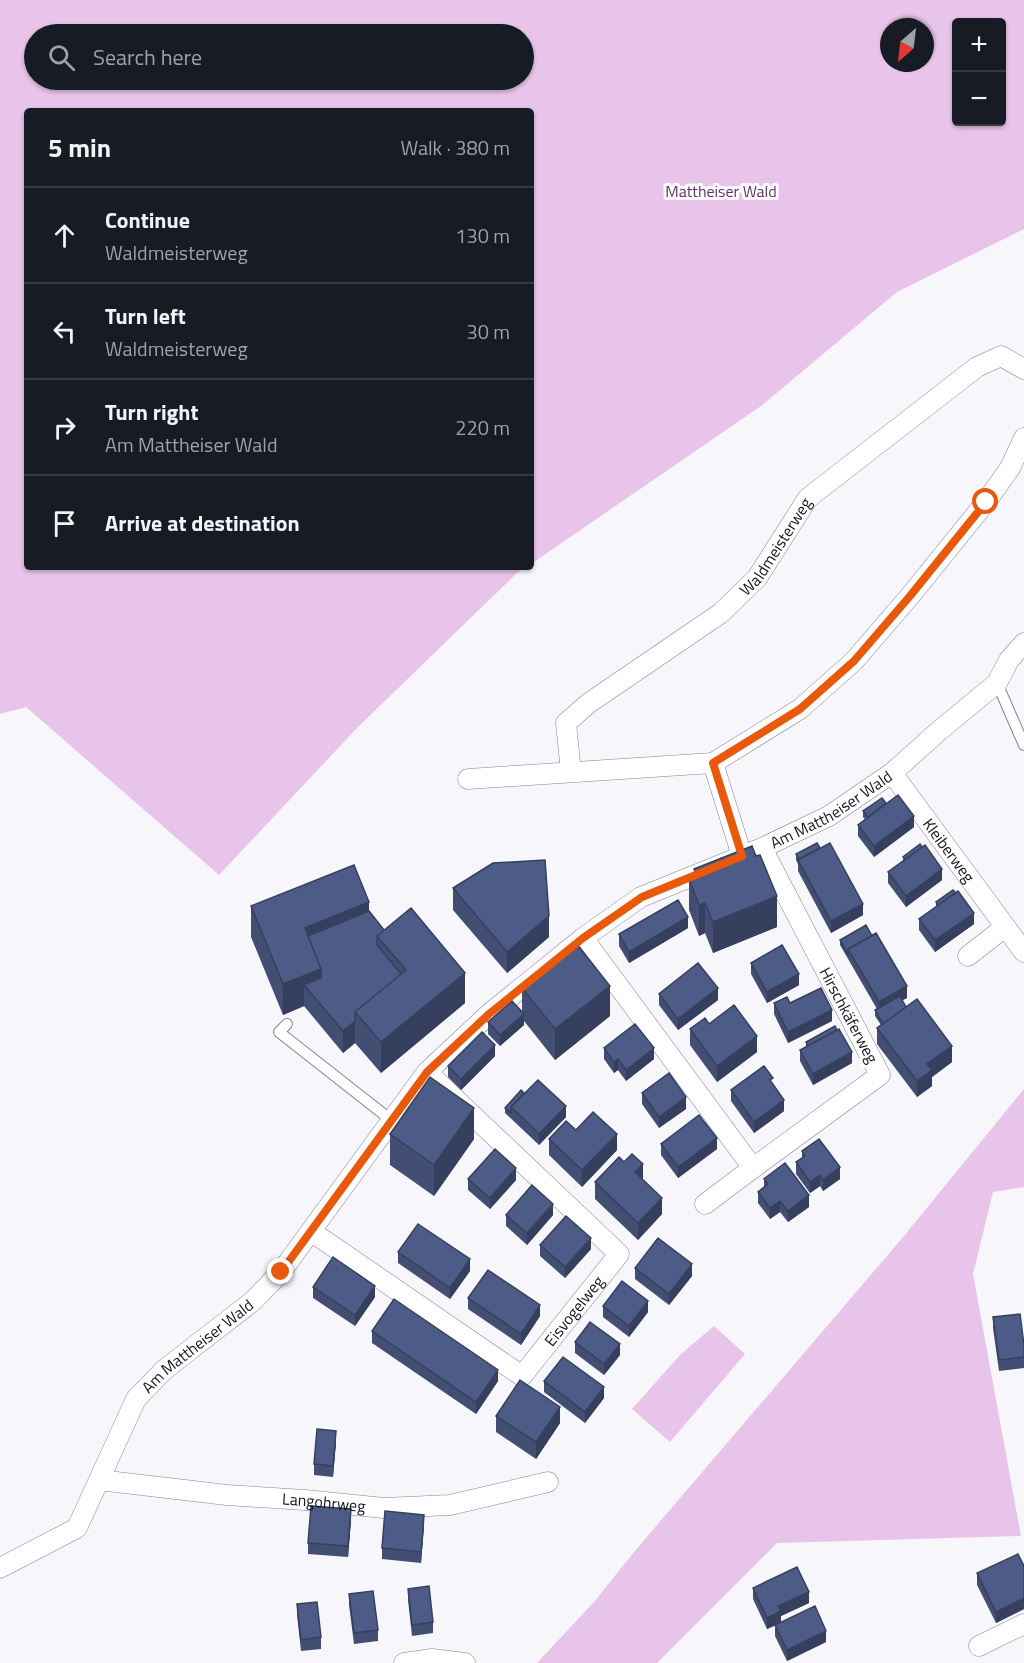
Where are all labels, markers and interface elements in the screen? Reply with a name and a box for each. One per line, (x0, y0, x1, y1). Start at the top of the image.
north arrow (880, 18, 934, 72)
map controls (952, 18, 1006, 126)
button: + (952, 18, 1006, 72)
search box (24, 24, 534, 90)
text: Search here (93, 40, 202, 74)
icon: search (45, 41, 78, 74)
button: − (952, 72, 1006, 126)
text: 5 min (48, 128, 111, 167)
text: Walk · 380 m (401, 132, 510, 163)
park label: Mattheiser Wald (665, 179, 777, 203)
text: Continue (105, 203, 190, 237)
icon: ahead (48, 219, 81, 252)
text: 130 m (455, 220, 510, 251)
text: Waldmeisterweg (105, 237, 248, 268)
text: Turn left (105, 299, 186, 333)
icon: left (48, 315, 81, 348)
text: 30 m (466, 316, 510, 347)
text: Waldmeisterweg (105, 333, 248, 364)
text: Turn right (105, 395, 199, 429)
icon: right (48, 411, 81, 444)
text: 220 m (455, 412, 510, 443)
text: Am Mattheiser Wald (105, 429, 277, 460)
route start (972, 488, 998, 514)
street label: Waldmeisterweg (734, 493, 817, 601)
text: Arrive at destination (105, 506, 300, 540)
icon: arrive (48, 507, 81, 540)
street label: Am Mattheiser Wald (766, 764, 897, 854)
street label: Kleiberweg (917, 813, 981, 888)
street label: Hirschkäferweg (814, 963, 884, 1067)
route end (267, 1258, 293, 1284)
street label: Eisvogelweg (538, 1270, 609, 1351)
street label: Am Mattheiser Wald (136, 1293, 258, 1398)
street label: Langohrweg (281, 1487, 367, 1518)

